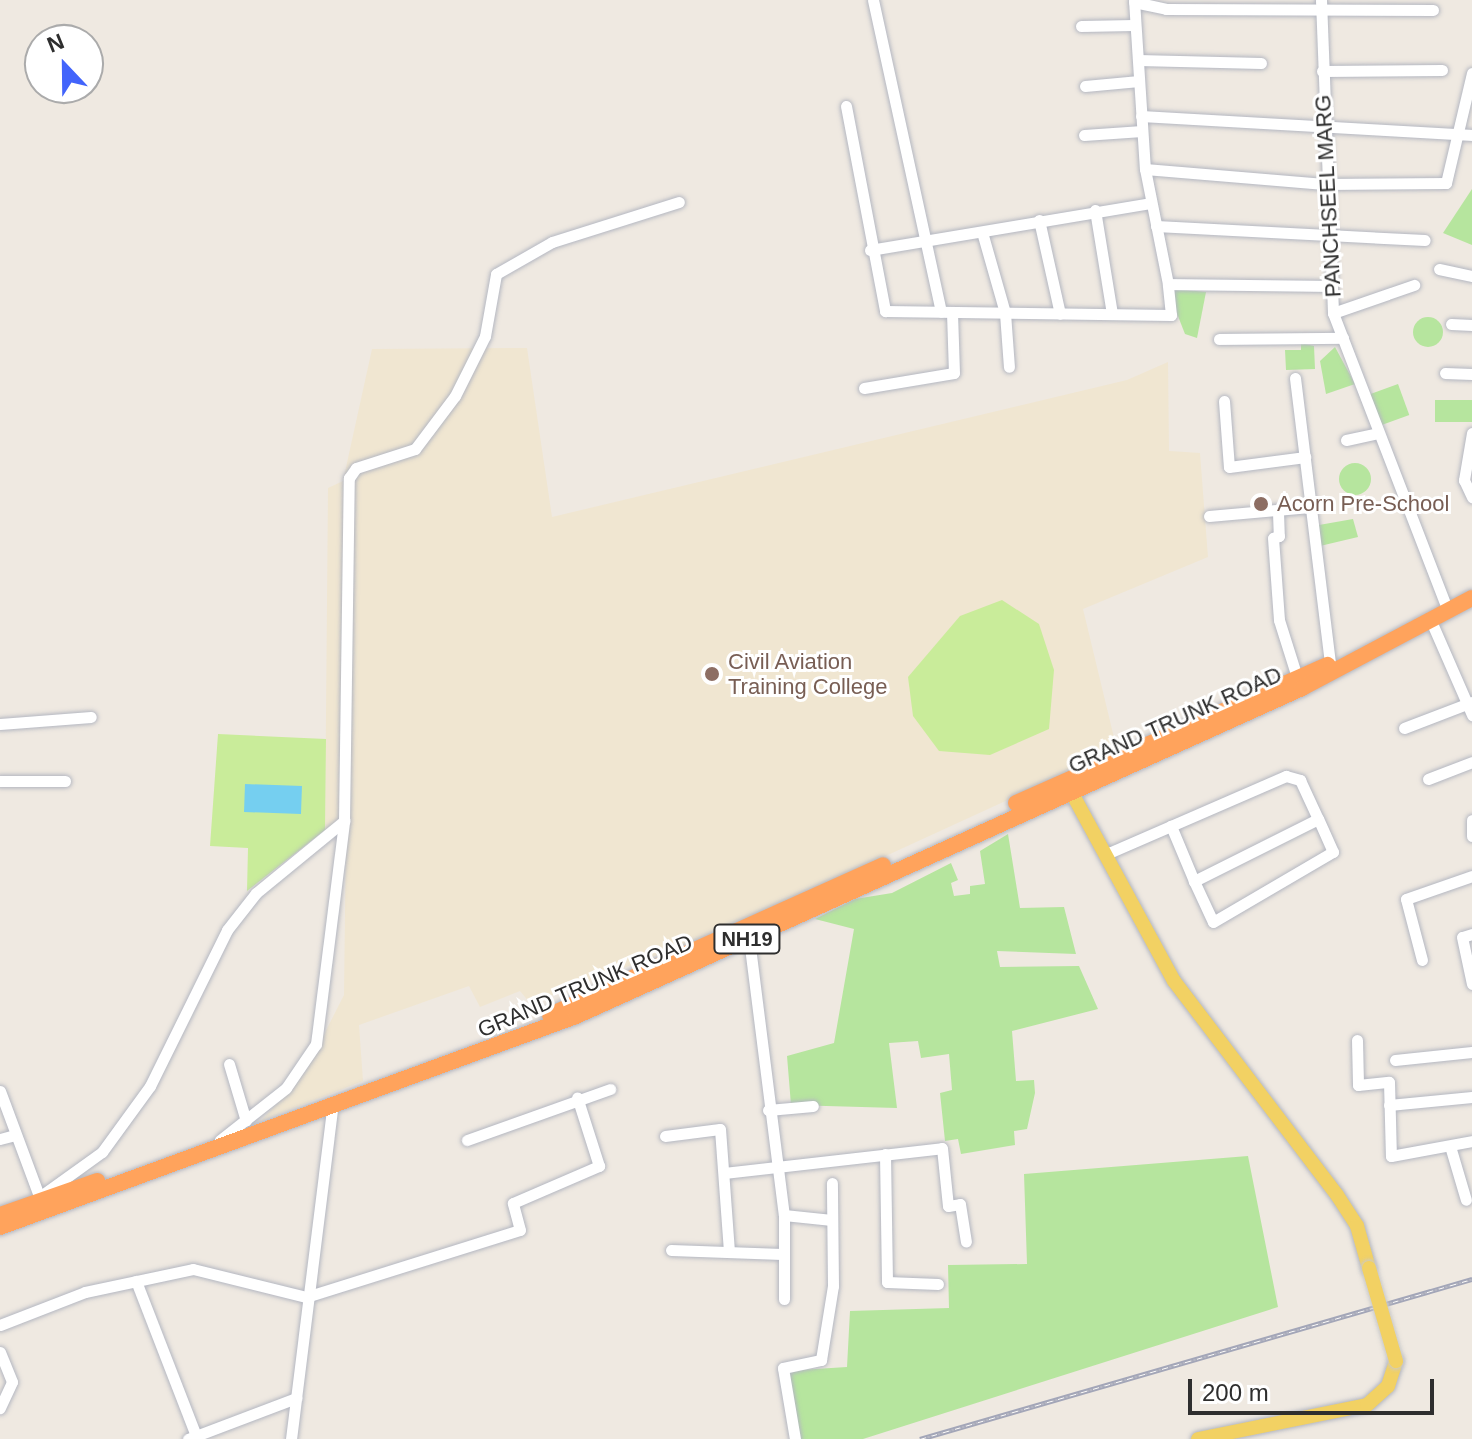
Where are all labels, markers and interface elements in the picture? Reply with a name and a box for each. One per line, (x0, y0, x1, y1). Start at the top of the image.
north arrow (24, 24, 104, 104)
text: N (44, 29, 68, 58)
street label: PANCHSEEL MARG (1309, 94, 1347, 298)
place label: Acorn Pre-School (1277, 491, 1449, 517)
marker: Acorn Pre-School (1252, 495, 1270, 513)
place label: Civil Aviation Training College (728, 648, 887, 700)
street label: GRAND TRUNK ROAD (1064, 661, 1286, 779)
marker: Civil Aviation Training College (703, 665, 721, 683)
road number: NH19 (713, 923, 781, 955)
street label: GRAND TRUNK ROAD (474, 929, 696, 1043)
scale bar (1192, 1363, 1438, 1413)
text: 200 m (1202, 1379, 1269, 1406)

